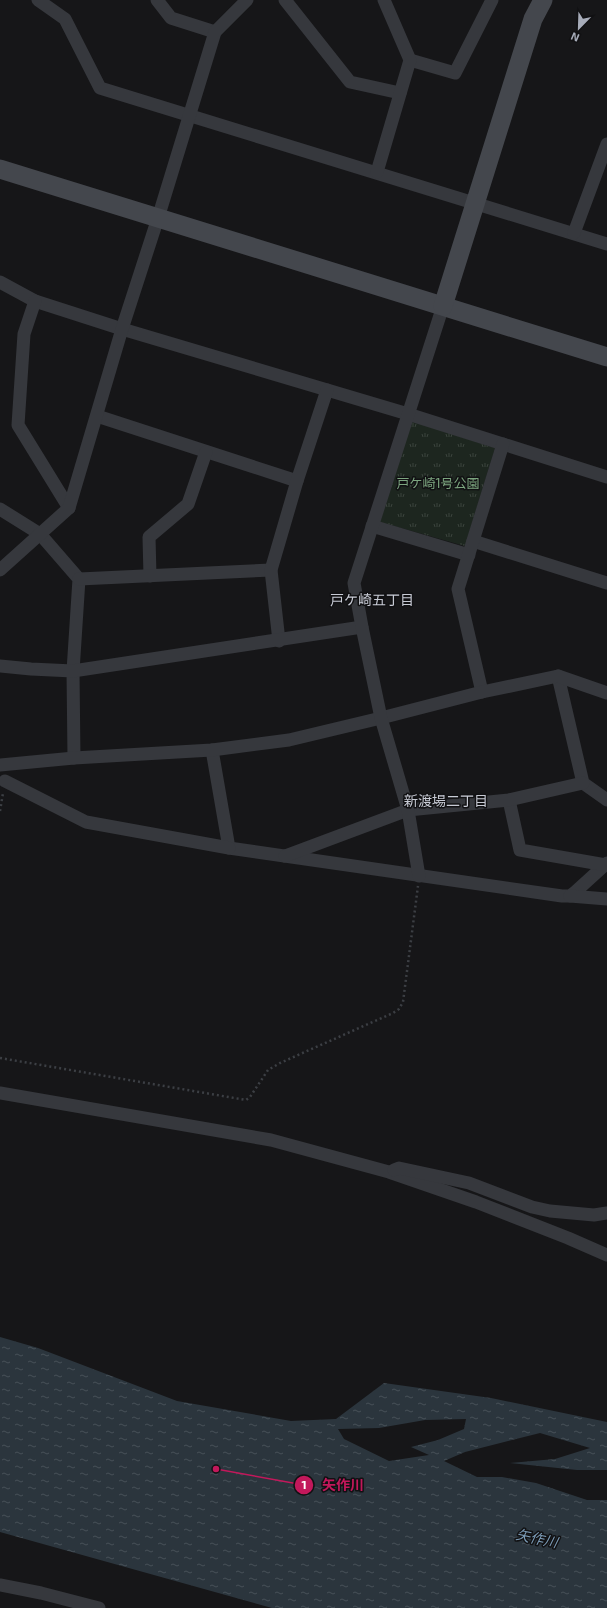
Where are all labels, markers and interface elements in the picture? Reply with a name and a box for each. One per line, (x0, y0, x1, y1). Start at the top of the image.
north arrow (559, 8, 599, 48)
text: N (569, 30, 581, 45)
park label: 戸ケ崎1号公園 (396, 475, 480, 491)
district label: 戸ケ崎五丁目 (330, 591, 414, 608)
district label: 新渡場二丁目 (404, 792, 488, 809)
callout: 矢作川 (294, 1472, 372, 1498)
text: 矢作川 (322, 1476, 364, 1493)
text: 1 (301, 1477, 307, 1491)
water label: 矢作川 (515, 1525, 561, 1551)

